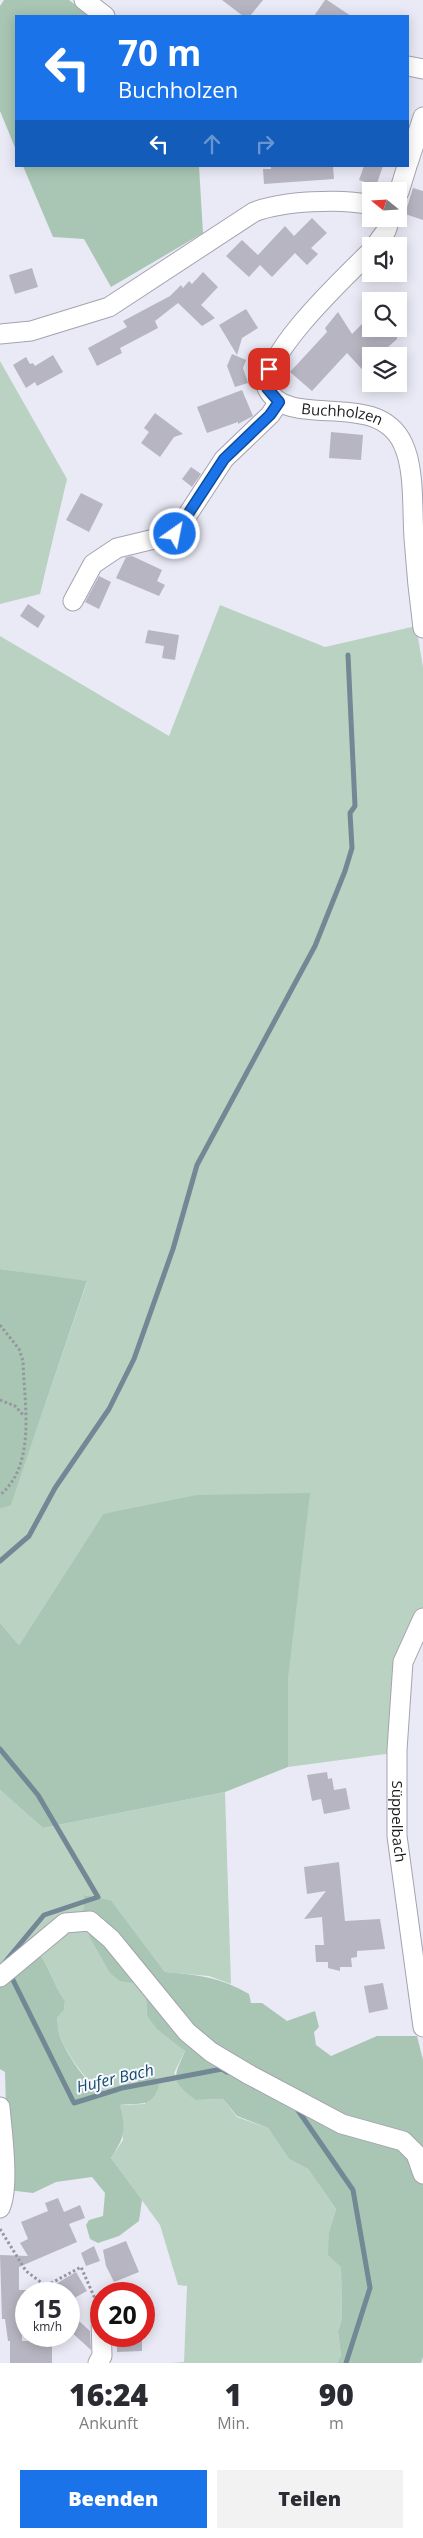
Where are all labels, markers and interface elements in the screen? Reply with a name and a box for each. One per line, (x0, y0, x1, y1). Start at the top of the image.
text: 70 m (118, 29, 201, 76)
icon: left (35, 35, 100, 100)
text: Buchholzen (118, 74, 238, 104)
icon: left (145, 130, 173, 158)
icon: ahead (198, 130, 226, 158)
icon: right (251, 130, 279, 158)
north arrow (362, 182, 408, 228)
map controls (362, 182, 407, 392)
button: sound (362, 237, 407, 282)
button: search (362, 292, 407, 337)
button: layers (362, 347, 407, 392)
pin (248, 348, 290, 390)
icon: arrive (255, 355, 283, 383)
street label: Buchholzen (300, 398, 387, 429)
position arrow (148, 507, 200, 559)
street label: Süppelbach (388, 1780, 411, 1863)
water label: Hufer Bach (74, 2058, 156, 2098)
speed limit sign: 20 (90, 2282, 155, 2347)
text: 15 (33, 2291, 62, 2325)
text: km/h (33, 2318, 62, 2335)
text: 16:24 (69, 2374, 148, 2415)
text: 1 (225, 2374, 242, 2415)
text: 90 (319, 2374, 354, 2415)
text: Ankunft (79, 2412, 138, 2434)
text: Min. (217, 2412, 250, 2434)
text: m (329, 2412, 344, 2434)
button: Beenden (20, 2470, 207, 2528)
button: Teilen (217, 2470, 403, 2528)

